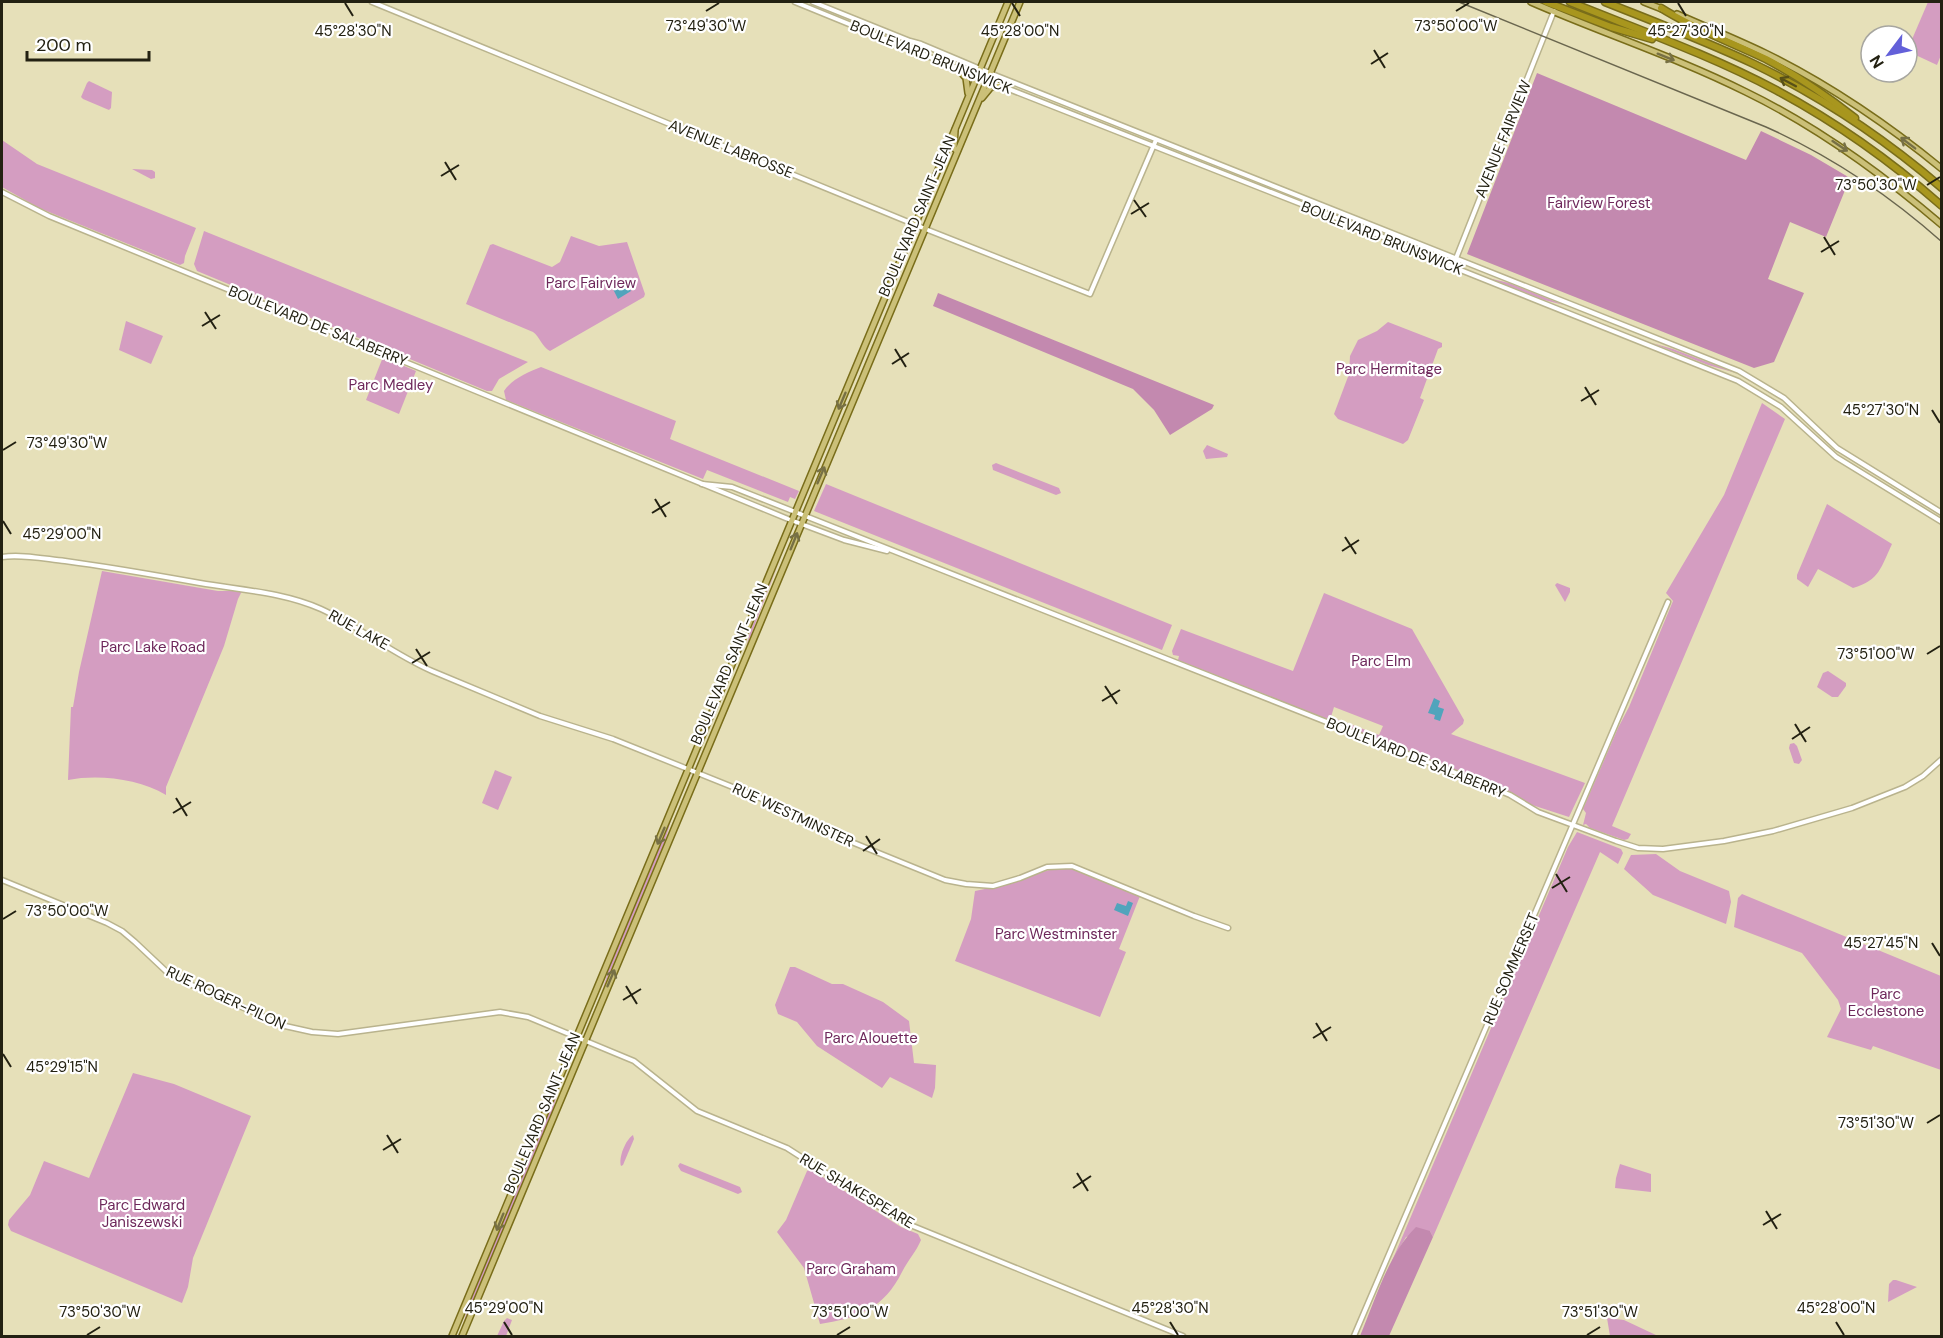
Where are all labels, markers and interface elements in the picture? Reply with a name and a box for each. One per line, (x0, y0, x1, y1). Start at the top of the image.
street label: BOULEVARD BRUNSWICK (847, 15, 1015, 99)
text: 73°49'30"W (666, 16, 747, 36)
text: 73°50'00"W (1415, 16, 1498, 36)
text: 45°28'30"N (314, 21, 392, 41)
text: 45°28'00"N (981, 21, 1059, 41)
text: 45°27'30"N (1648, 21, 1724, 41)
scale bar (27, 24, 148, 62)
north arrow (1859, 24, 1919, 84)
text: 200 m (36, 33, 92, 57)
text: N (1865, 51, 1889, 72)
one-way arrow (1657, 52, 1675, 63)
one-way arrow (1780, 76, 1797, 88)
street label: AVENUE FAIRVIEW (1470, 77, 1536, 201)
street label: AVENUE LABROSSE (666, 115, 796, 183)
street label: BOULEVARD SAINT-JEAN (874, 132, 960, 300)
one-way arrow (1901, 136, 1917, 149)
one-way arrow (1831, 140, 1847, 152)
text: 73°50'30"W (1835, 175, 1917, 195)
park label: Fairview Forest (1547, 193, 1651, 213)
street label: BOULEVARD BRUNSWICK (1298, 196, 1466, 280)
park label: Parc Fairview (546, 273, 637, 293)
street label: BOULEVARD DE SALABERRY (225, 281, 411, 371)
park label: Parc Hermitage (1336, 359, 1442, 379)
park label: Parc Medley (349, 375, 434, 395)
one-way arrow (836, 391, 847, 409)
text: 45°27'30"N (1843, 400, 1919, 420)
text: 73°49'30"W (27, 433, 108, 453)
one-way arrow (816, 466, 827, 485)
text: 45°29'00"N (23, 524, 101, 544)
one-way arrow (789, 532, 800, 551)
street label: BOULEVARD SAINT-JEAN (686, 580, 772, 748)
street label: RUE LAKE (325, 605, 393, 655)
park label: Parc Lake Road (101, 637, 205, 657)
text: 73°51'00"W (1837, 644, 1915, 664)
park label: Parc Elm (1351, 651, 1411, 671)
street label: BOULEVARD DE SALABERRY (1323, 713, 1509, 803)
street label: RUE WESTMINSTER (729, 778, 857, 852)
one-way arrow (655, 826, 666, 845)
text: 73°50'00"W (26, 901, 109, 921)
street label: RUE SOMMERSET (1478, 910, 1544, 1028)
park label: Parc Westminster (995, 924, 1118, 944)
text: 45°27'45"N (1844, 933, 1918, 953)
street label: RUE ROGER-PILON (163, 962, 289, 1034)
one-way arrow (606, 970, 617, 988)
park label: Parc Ecclestone (1848, 984, 1924, 1021)
park label: Parc Alouette (824, 1028, 918, 1048)
street label: BOULEVARD SAINT-JEAN (499, 1029, 585, 1197)
text: 45°29'15"N (26, 1057, 98, 1077)
text: 73°51'30"W (1838, 1113, 1914, 1133)
street label: RUE SHAKESPEARE (796, 1149, 918, 1233)
park label: Parc Edward Janiszewski (99, 1195, 185, 1232)
one-way arrow (494, 1213, 505, 1231)
park label: Parc Graham (806, 1259, 896, 1279)
text: 45°29'00"N (465, 1298, 543, 1318)
text: 45°28'30"N (1131, 1298, 1209, 1318)
text: 45°28'00"N (1797, 1298, 1875, 1318)
text: 73°50'30"W (59, 1302, 141, 1322)
text: 73°51'00"W (811, 1302, 889, 1322)
text: 73°51'30"W (1562, 1302, 1638, 1322)

